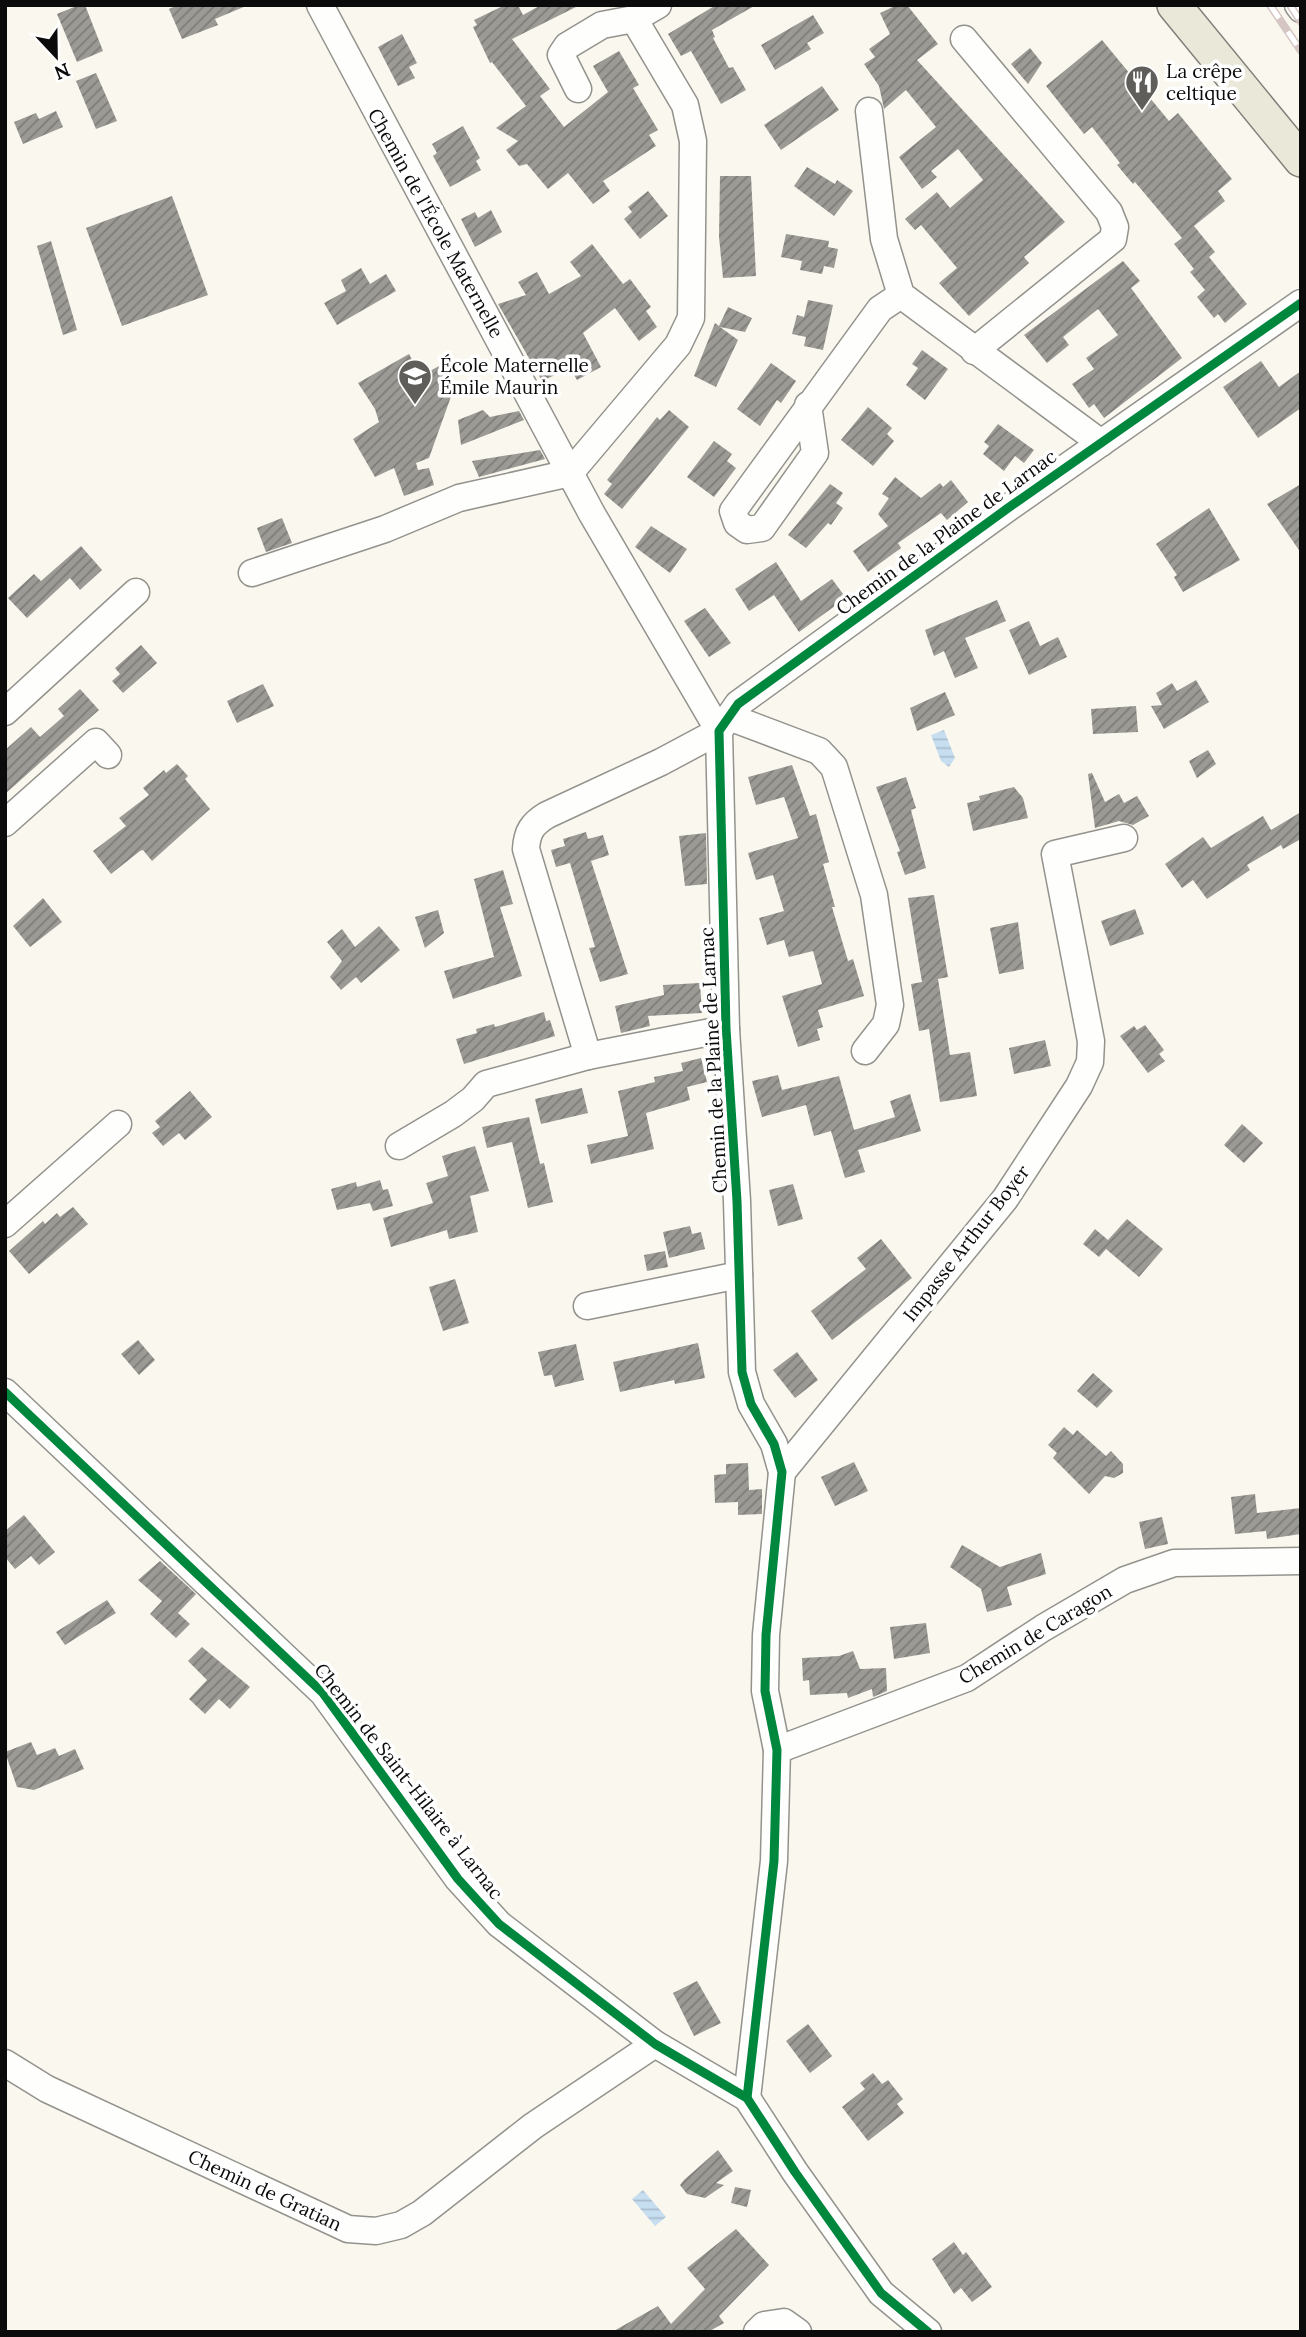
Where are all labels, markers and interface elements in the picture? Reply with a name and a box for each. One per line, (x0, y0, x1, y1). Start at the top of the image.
north arrow (21, 21, 91, 91)
text: N (51, 58, 74, 86)
place label: La crêpe celtique (1166, 59, 1242, 105)
restaurant icon: La crêpe celtique (1123, 63, 1161, 112)
street label: Chemin de l'École Maternelle (363, 104, 509, 342)
place label: École Maternelle Émile Maurin (440, 353, 589, 399)
school or university icon: École Maternelle Émile Maurin (396, 357, 434, 406)
street label: Chemin de la Plaine de Larnac (831, 444, 1061, 620)
street label: Chemin de la Plaine de Larnac (694, 926, 732, 1194)
street label: Impasse Arthur Boyer (897, 1159, 1035, 1326)
street label: Chemin de Caragon (954, 1579, 1116, 1689)
street label: Chemin de Saint-Hilaire à Larnac (309, 1658, 509, 1904)
street label: Chemin de Gratian (184, 2144, 346, 2236)

